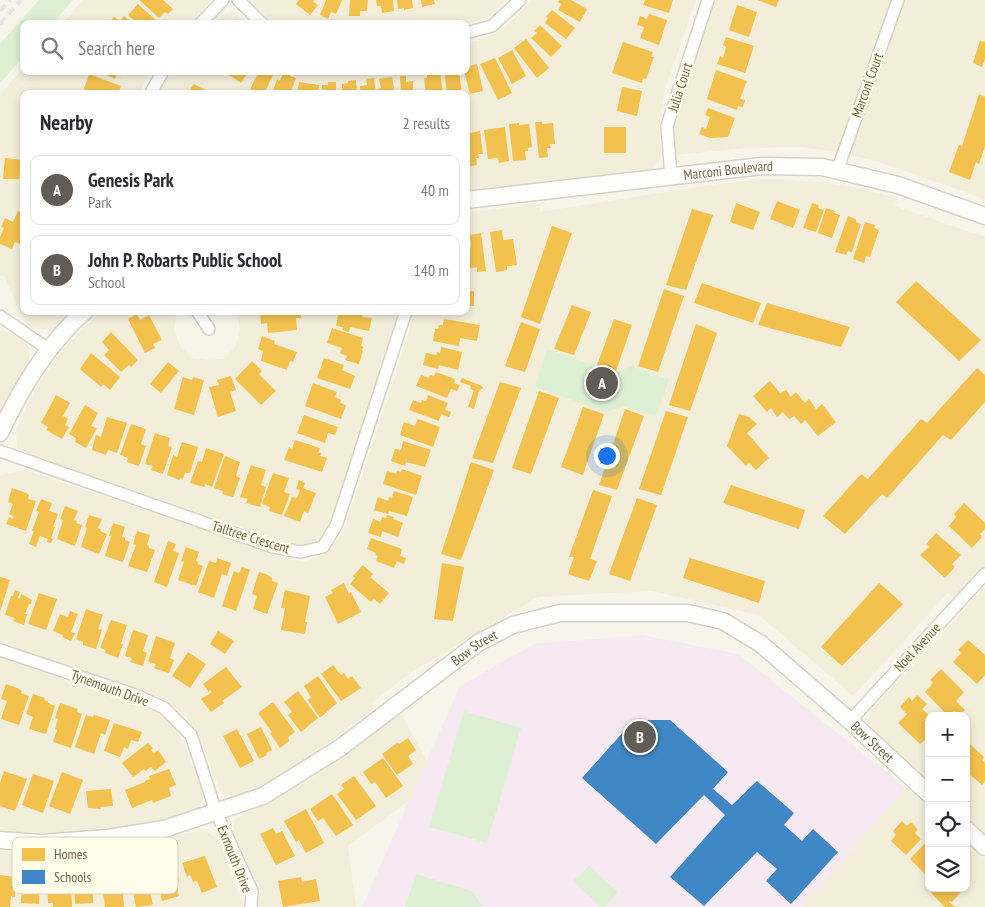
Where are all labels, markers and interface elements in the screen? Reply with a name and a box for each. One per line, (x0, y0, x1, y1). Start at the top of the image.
search box (20, 20, 470, 75)
icon: search (38, 34, 66, 62)
text: Search here (78, 36, 155, 60)
street label: Marconi Court (847, 50, 887, 120)
street label: Julia Court (663, 60, 696, 115)
text: Nearby (40, 109, 93, 136)
text: 2 results (403, 113, 450, 133)
street label: Marconi Boulevard (683, 157, 773, 184)
text: Genesis Park (88, 168, 174, 192)
text: A (53, 180, 61, 200)
text: 40 m (421, 180, 449, 200)
text: Park (88, 192, 112, 212)
text: John P. Robarts Public School (88, 248, 282, 272)
text: B (53, 260, 61, 280)
text: 140 m (414, 260, 449, 280)
text: School (88, 272, 125, 292)
pin: A (586, 364, 618, 402)
your location (594, 443, 620, 469)
street label: Talltree Crescent (210, 517, 292, 557)
street label: Noel Avenue (890, 619, 944, 675)
street label: Bow Street (447, 625, 501, 669)
street label: Tynemouth Drive (69, 666, 152, 710)
map controls (925, 712, 970, 892)
button: + (925, 712, 970, 757)
street label: Bow Street (847, 717, 898, 766)
pin: B (624, 718, 656, 756)
button: − (925, 757, 970, 802)
button: locate (925, 802, 970, 847)
street label: Exmouth Drive (213, 823, 257, 896)
legend (12, 837, 178, 894)
text: Homes (54, 845, 87, 863)
button: layers (925, 847, 970, 892)
text: Schools (54, 868, 91, 886)

